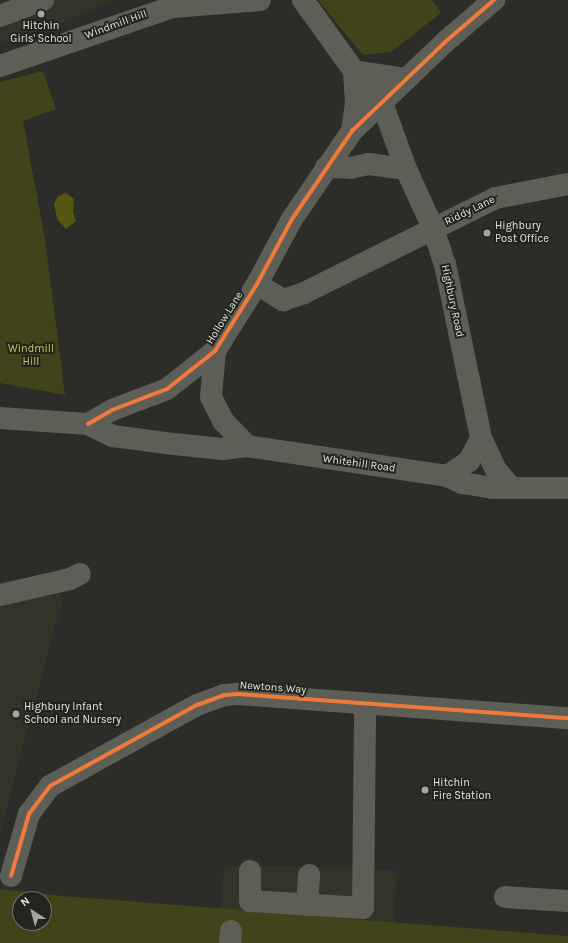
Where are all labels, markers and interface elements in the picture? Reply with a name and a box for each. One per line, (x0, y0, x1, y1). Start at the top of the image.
street label: Windmill Hill (83, 8, 149, 42)
marker: Hitchin Girls' School (36, 9, 46, 19)
place label: Hitchin Girls' School (10, 20, 72, 46)
street label: Riddy Lane (443, 193, 497, 229)
place label: Highbury Post Office (495, 220, 549, 246)
marker: Highbury Post Office (482, 228, 492, 238)
street label: Highbury Road (438, 264, 466, 338)
street label: Hollow Lane (204, 289, 246, 347)
park label: Windmill Hill (8, 343, 54, 369)
street label: Whitehill Road (322, 452, 396, 476)
street label: Newtons Way (239, 679, 307, 697)
place label: Highbury Infant School and Nursery (24, 701, 121, 727)
marker: Highbury Infant School and Nursery (11, 709, 21, 719)
place label: Hitchin Fire Station (433, 777, 491, 803)
marker: Hitchin Fire Station (420, 785, 430, 795)
north arrow (12, 891, 52, 931)
text: N (18, 894, 32, 909)

